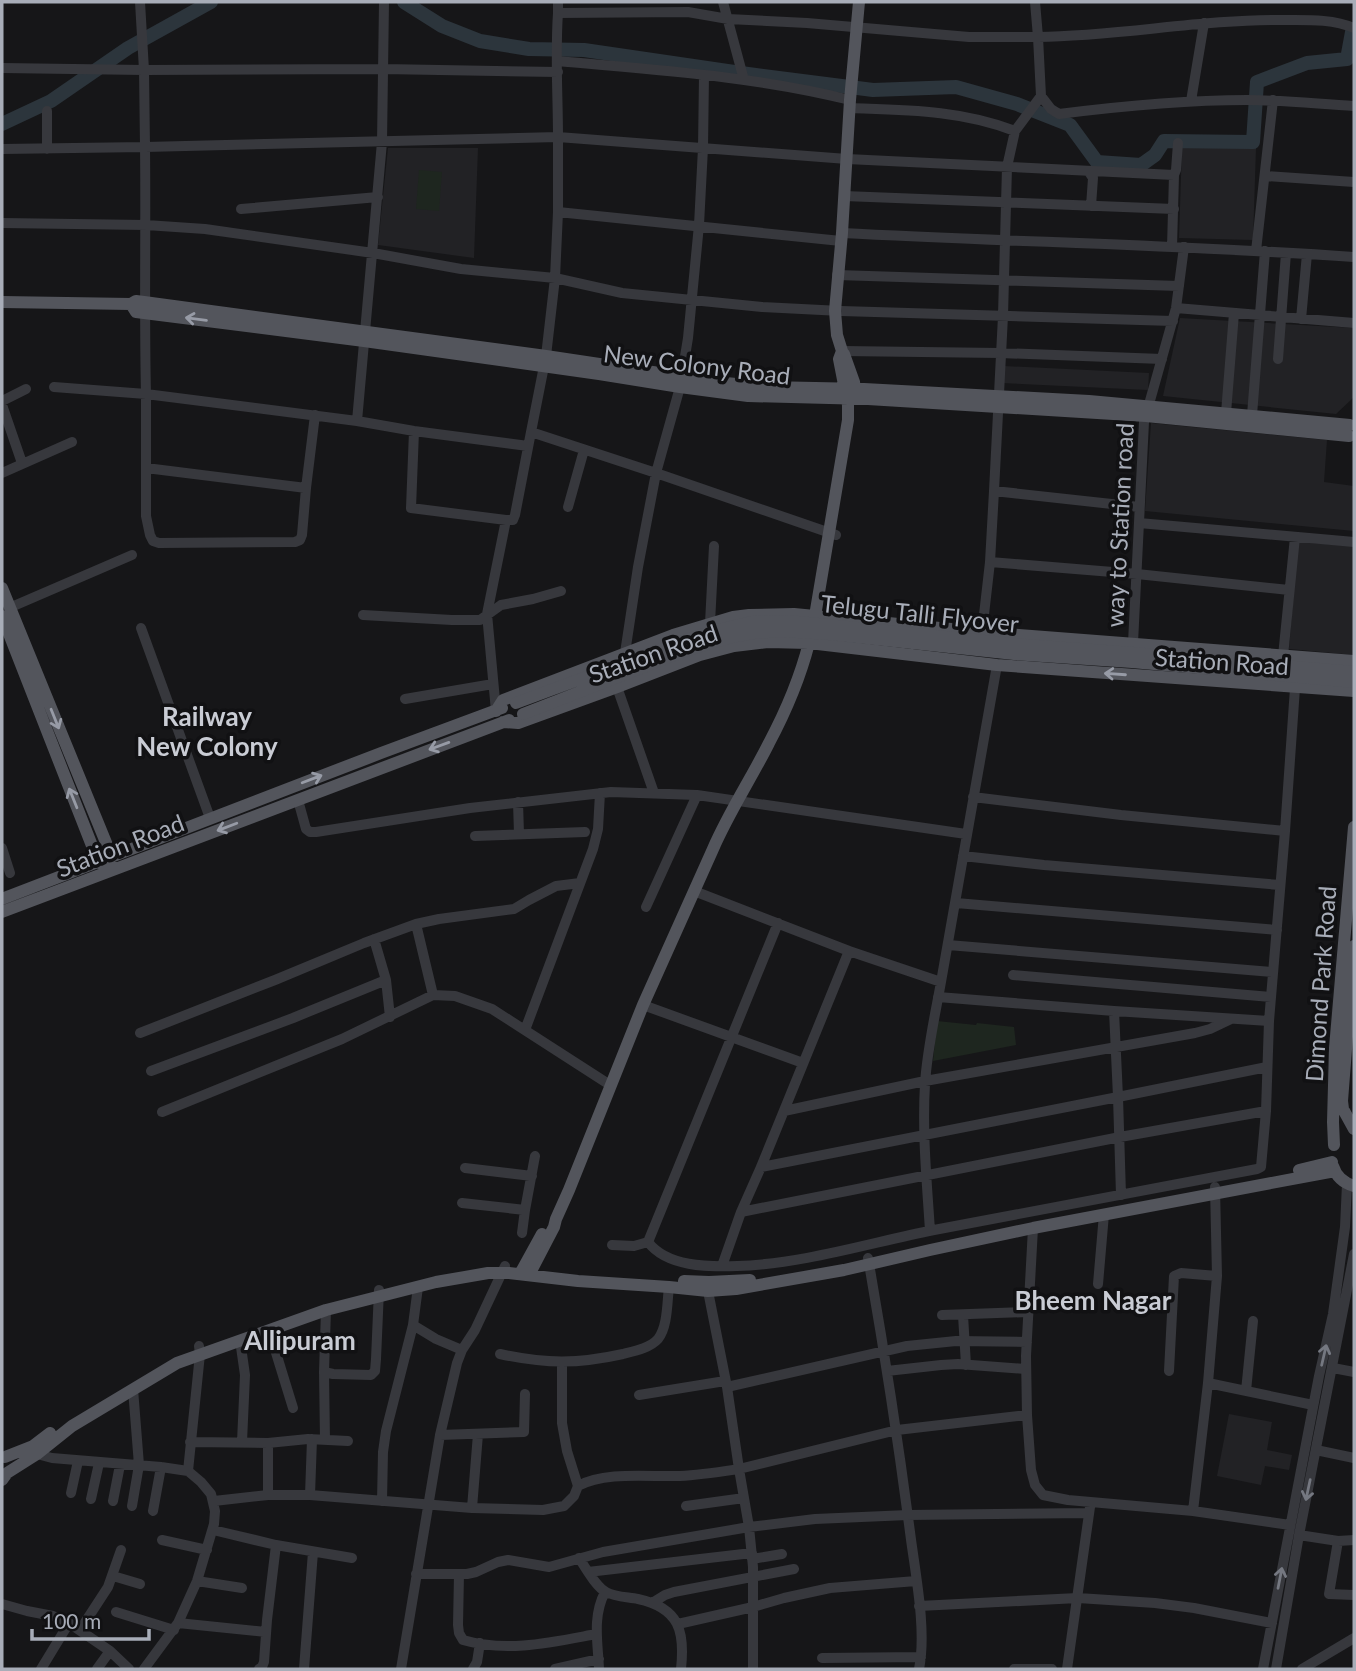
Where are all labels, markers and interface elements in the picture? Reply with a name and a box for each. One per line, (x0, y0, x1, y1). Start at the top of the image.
one-way arrow (185, 313, 208, 326)
street label: New Colony Road (602, 338, 792, 390)
street label: way to Station road (1099, 422, 1139, 628)
street label: Telugu Talli Flyover (820, 588, 1021, 638)
street label: Station Road (585, 617, 721, 689)
street label: Station Road (1154, 642, 1290, 680)
one-way arrow (1104, 667, 1127, 680)
district label: Railway New Colony (136, 700, 278, 762)
one-way arrow (49, 708, 62, 730)
one-way arrow (429, 740, 451, 753)
one-way arrow (300, 772, 322, 784)
one-way arrow (66, 787, 79, 809)
street label: Station Road (52, 807, 188, 883)
one-way arrow (216, 821, 238, 834)
street label: Dimond Park Road (1299, 885, 1341, 1083)
district label: Bheem Nagar (1015, 1284, 1172, 1316)
district label: Allipuram (243, 1324, 356, 1356)
one-way arrow (1317, 1344, 1331, 1367)
one-way arrow (1301, 1478, 1315, 1501)
one-way arrow (1274, 1567, 1288, 1590)
scale bar (32, 1598, 149, 1642)
text: 100 m (42, 1608, 101, 1633)

